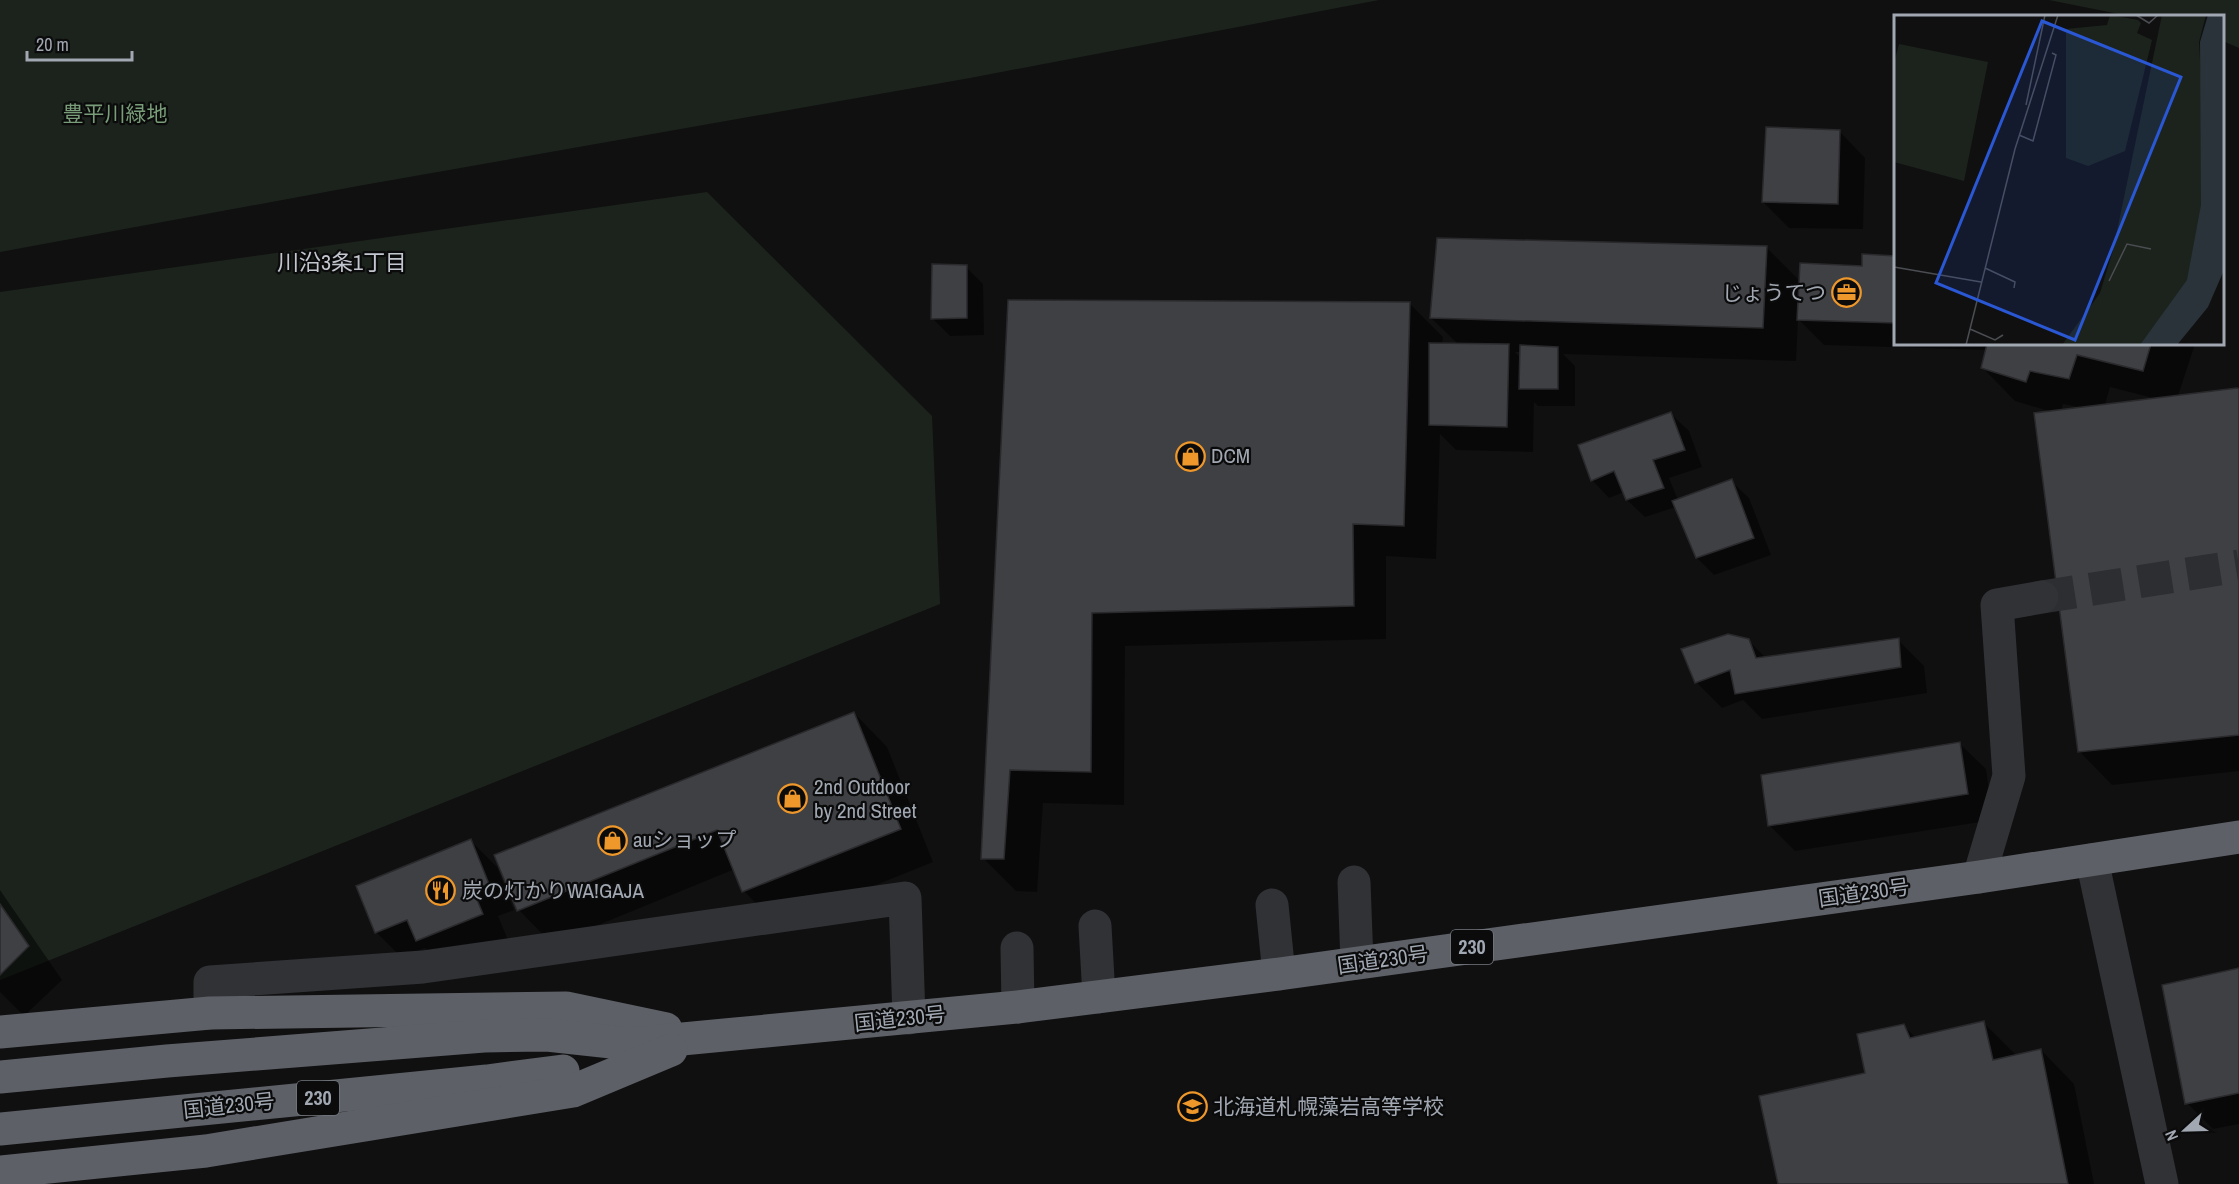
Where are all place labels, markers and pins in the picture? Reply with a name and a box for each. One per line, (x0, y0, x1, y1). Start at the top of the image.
office icon: じょうてつ (1831, 277, 1863, 309)
place label: じょうてつ (1721, 278, 1826, 307)
shop icon: DCM (1174, 440, 1206, 472)
place label: DCM (1211, 441, 1250, 470)
place label: 2nd Outdoor by 2nd Street (814, 772, 917, 825)
shop icon: 2nd Outdoor by 2nd Street (777, 783, 809, 815)
shop icon: auショップ (596, 824, 628, 856)
place label: auショップ (633, 825, 736, 854)
restaurant icon: 炭の灯かりWA!GAJA (425, 875, 457, 907)
place label: 炭の灯かりWA!GAJA (462, 876, 644, 905)
school or university icon: 北海道札幌藻岩高等学校 (1176, 1091, 1208, 1123)
place label: 北海道札幌藻岩高等学校 (1213, 1092, 1444, 1121)

